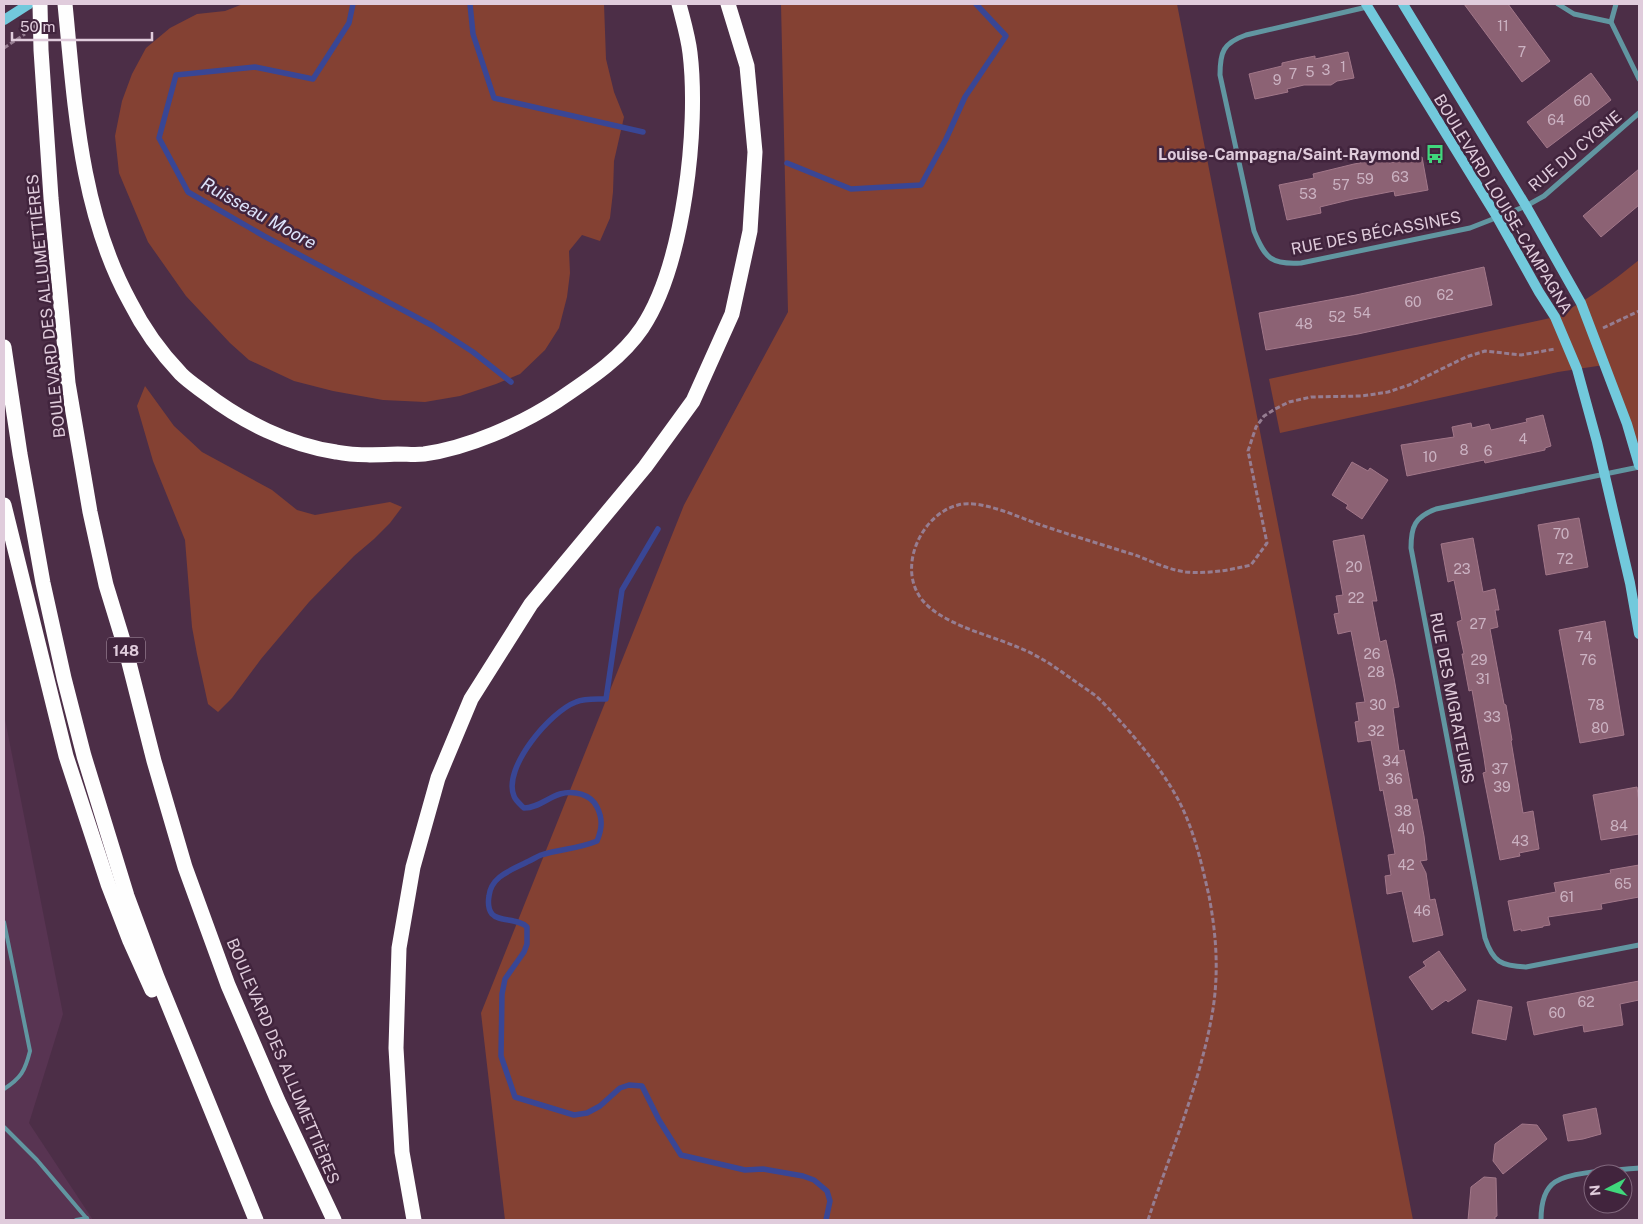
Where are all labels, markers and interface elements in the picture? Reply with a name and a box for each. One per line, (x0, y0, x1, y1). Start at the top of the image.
scale bar (12, 10, 152, 42)
text: 50 m (20, 18, 55, 35)
house number: 11 (1497, 18, 1509, 34)
house number: 7 (1518, 44, 1526, 60)
house number: 1 (1340, 59, 1346, 75)
house number: 3 (1322, 62, 1331, 78)
house number: 5 (1306, 64, 1315, 80)
house number: 7 (1289, 66, 1297, 82)
house number: 9 (1273, 72, 1282, 88)
street label: BOULEVARD LOUISE-CAMPAGNA (1430, 91, 1576, 317)
house number: 60 (1573, 93, 1591, 109)
street label: RUE DU CYGNE (1525, 107, 1625, 195)
house number: 64 (1547, 112, 1565, 128)
bus stop icon: Louise-Campagna/Saint-Raymond (1424, 143, 1446, 165)
place label: Louise-Campagna/Saint-Raymond (1158, 145, 1420, 164)
house number: 63 (1391, 169, 1409, 185)
house number: 59 (1356, 171, 1374, 187)
street label: BOULEVARD DES ALLUMETTIÈRES (22, 173, 69, 439)
water label: Ruisseau Moore (198, 173, 321, 253)
house number: 57 (1332, 177, 1350, 193)
house number: 53 (1299, 186, 1317, 202)
street label: RUE DES BÉCASSINES (1289, 206, 1463, 259)
house number: 62 (1436, 287, 1454, 303)
house number: 60 (1404, 294, 1422, 310)
house number: 54 (1353, 305, 1371, 321)
house number: 52 (1328, 309, 1346, 325)
house number: 48 (1295, 316, 1313, 332)
house number: 4 (1519, 431, 1528, 447)
house number: 8 (1459, 442, 1469, 458)
house number: 6 (1484, 443, 1493, 459)
house number: 10 (1423, 449, 1437, 465)
house number: 70 (1553, 526, 1569, 542)
house number: 72 (1557, 551, 1573, 567)
house number: 20 (1346, 559, 1362, 575)
house number: 23 (1453, 561, 1471, 577)
house number: 22 (1348, 590, 1364, 606)
street label: RUE DES MIGRATEURS (1426, 611, 1478, 785)
house number: 27 (1470, 616, 1486, 632)
house number: 74 (1576, 629, 1593, 645)
road number: 148 (107, 638, 145, 662)
house number: 26 (1363, 646, 1381, 662)
house number: 29 (1470, 652, 1488, 668)
house number: 76 (1580, 652, 1597, 668)
house number: 28 (1367, 664, 1385, 680)
house number: 31 (1476, 671, 1490, 687)
house number: 30 (1369, 697, 1387, 713)
house number: 78 (1587, 697, 1605, 713)
house number: 33 (1483, 709, 1501, 725)
house number: 80 (1591, 720, 1609, 736)
house number: 32 (1367, 723, 1385, 739)
house number: 34 (1382, 753, 1400, 769)
house number: 37 (1492, 761, 1508, 777)
house number: 36 (1385, 771, 1403, 787)
house number: 39 (1493, 779, 1511, 795)
house number: 38 (1394, 803, 1412, 819)
house number: 84 (1610, 818, 1628, 834)
house number: 40 (1397, 821, 1415, 837)
house number: 43 (1511, 833, 1529, 849)
house number: 42 (1397, 857, 1415, 873)
house number: 65 (1614, 876, 1632, 892)
house number: 61 (1560, 889, 1574, 905)
house number: 46 (1413, 903, 1431, 919)
street label: BOULEVARD DES ALLUMETTIÈRES (222, 935, 344, 1187)
house number: 62 (1577, 994, 1595, 1010)
house number: 60 (1548, 1005, 1566, 1021)
north arrow (1583, 1164, 1633, 1214)
text: N (1587, 1184, 1604, 1197)

